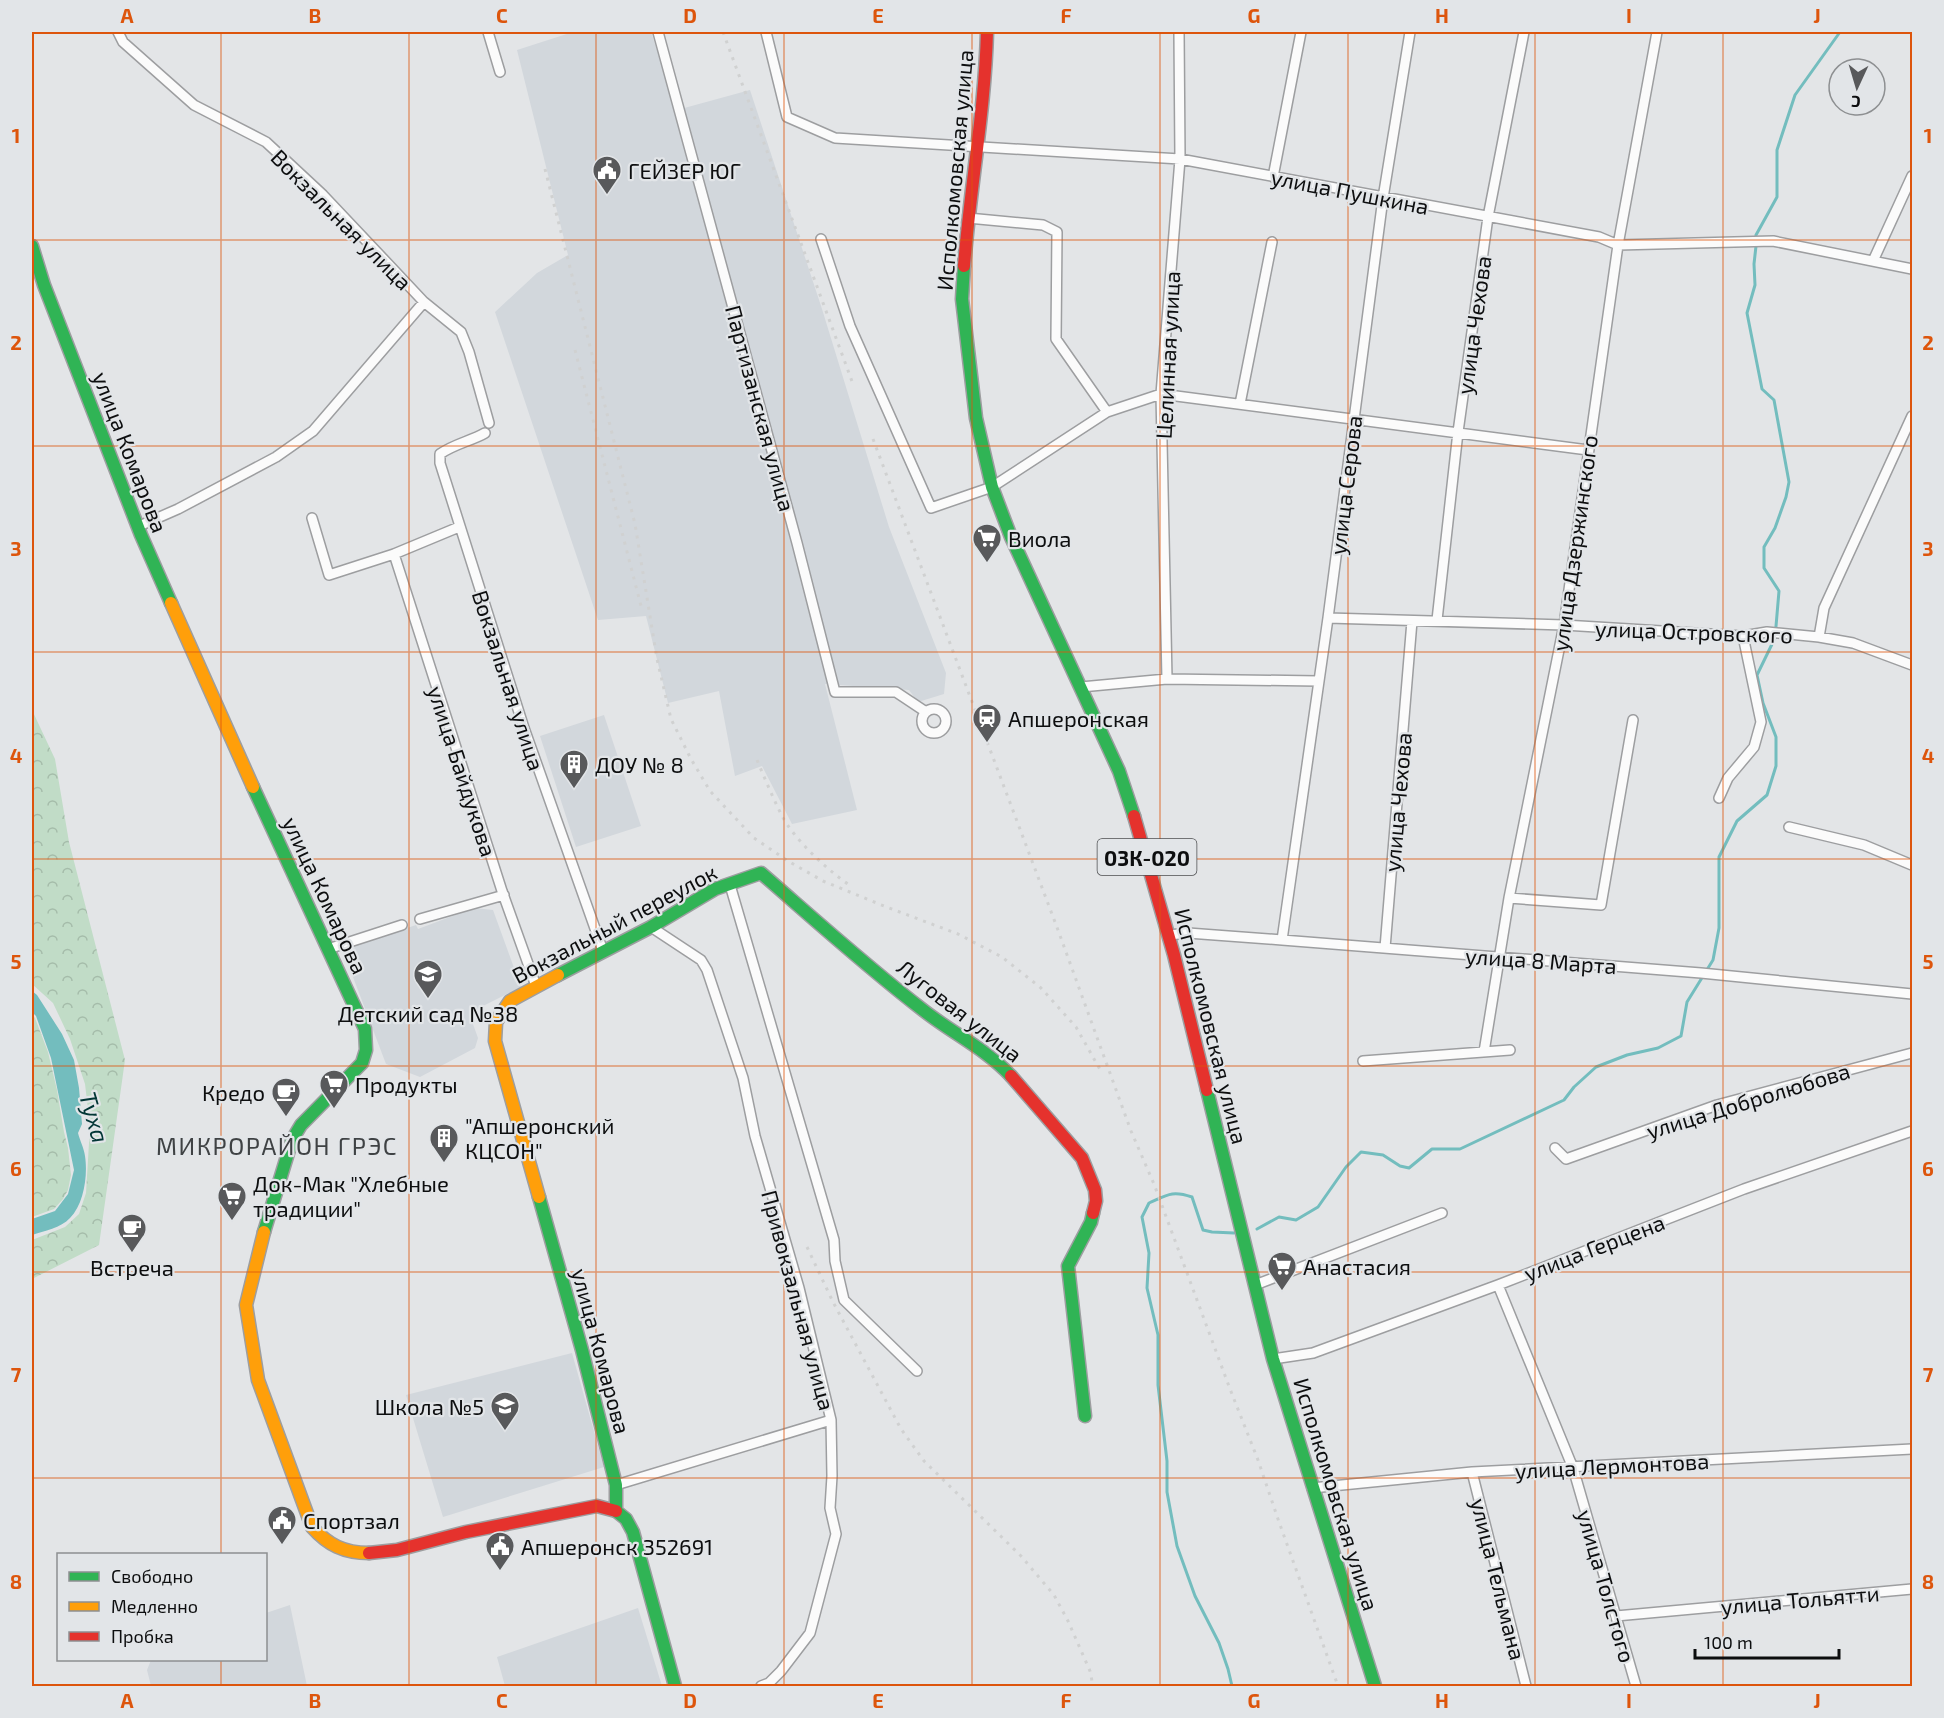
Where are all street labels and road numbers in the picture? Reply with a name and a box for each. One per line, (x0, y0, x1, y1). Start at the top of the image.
street label: Исполкомовская улица (931, 48, 978, 292)
street label: Вокзальная улица (266, 143, 418, 295)
street label: улица Пушкина (1269, 163, 1431, 220)
street label: улица Чехова (1450, 254, 1497, 396)
street label: Целинная улица (1150, 270, 1185, 440)
street label: Партизанская улица (720, 302, 801, 514)
street label: улица Комарова (87, 368, 174, 537)
street label: улица Серова (1324, 414, 1367, 556)
street label: улица Дзержинского (1546, 433, 1603, 653)
street label: Вокзальная улица (467, 587, 550, 774)
street label: улица Островского (1595, 615, 1793, 648)
street label: улица Байдукова (422, 683, 503, 860)
street label: улица Чехова (1378, 731, 1417, 873)
street label: улица Комарова (277, 812, 374, 978)
road number: 03К-020 (1098, 839, 1196, 875)
street label: Вокзальный переулок (507, 858, 721, 989)
street label: Исполкомовская улица (1169, 906, 1254, 1147)
street label: улица 8 Марта (1464, 942, 1618, 979)
street label: Луговая улица (892, 953, 1028, 1068)
street label: улица Добролюбова (1643, 1057, 1853, 1144)
street label: Привокзальная улица (756, 1187, 841, 1413)
street label: улица Герцена (1520, 1208, 1668, 1287)
street label: улица Комарова (566, 1265, 637, 1437)
street label: Исполкомовская улица (1288, 1375, 1385, 1614)
street label: улица Лермонтова (1514, 1447, 1710, 1484)
street label: улица Тельмана (1465, 1495, 1532, 1663)
street label: улица Толстого (1572, 1506, 1641, 1666)
street label: улица Тольятти (1720, 1579, 1881, 1620)

